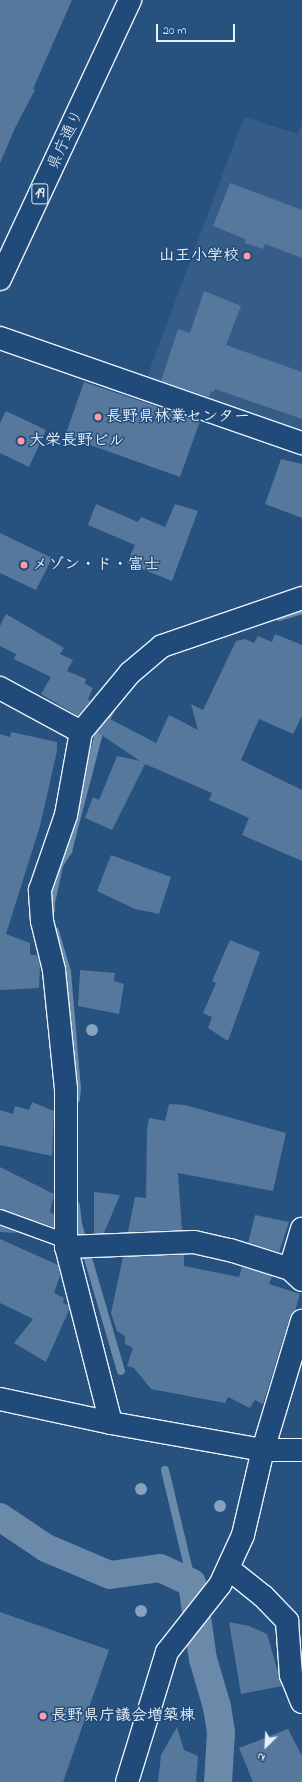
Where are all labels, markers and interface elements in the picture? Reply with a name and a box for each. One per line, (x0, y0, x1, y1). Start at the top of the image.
scale bar (158, 16, 237, 42)
text: 20 m (163, 22, 186, 40)
street label: 県庁通り (44, 107, 88, 173)
road number: 19 (31, 181, 49, 207)
place label: 山王小学校 (159, 246, 239, 266)
marker: 山王小学校 (242, 251, 252, 261)
place label: 長野県林業センター (106, 407, 250, 427)
marker: 長野県林業センター (93, 412, 103, 422)
place label: 大栄長野ビル (29, 431, 125, 451)
marker: 大栄長野ビル (16, 436, 26, 446)
place label: メゾン・ド・富士 (32, 555, 160, 575)
marker: メゾン・ド・富士 (19, 560, 29, 570)
place label: 長野県庁議会増築棟 (51, 1706, 195, 1726)
marker: 長野県庁議会増築棟 (38, 1711, 48, 1721)
north arrow (246, 1726, 286, 1766)
text: N (254, 1748, 268, 1766)

